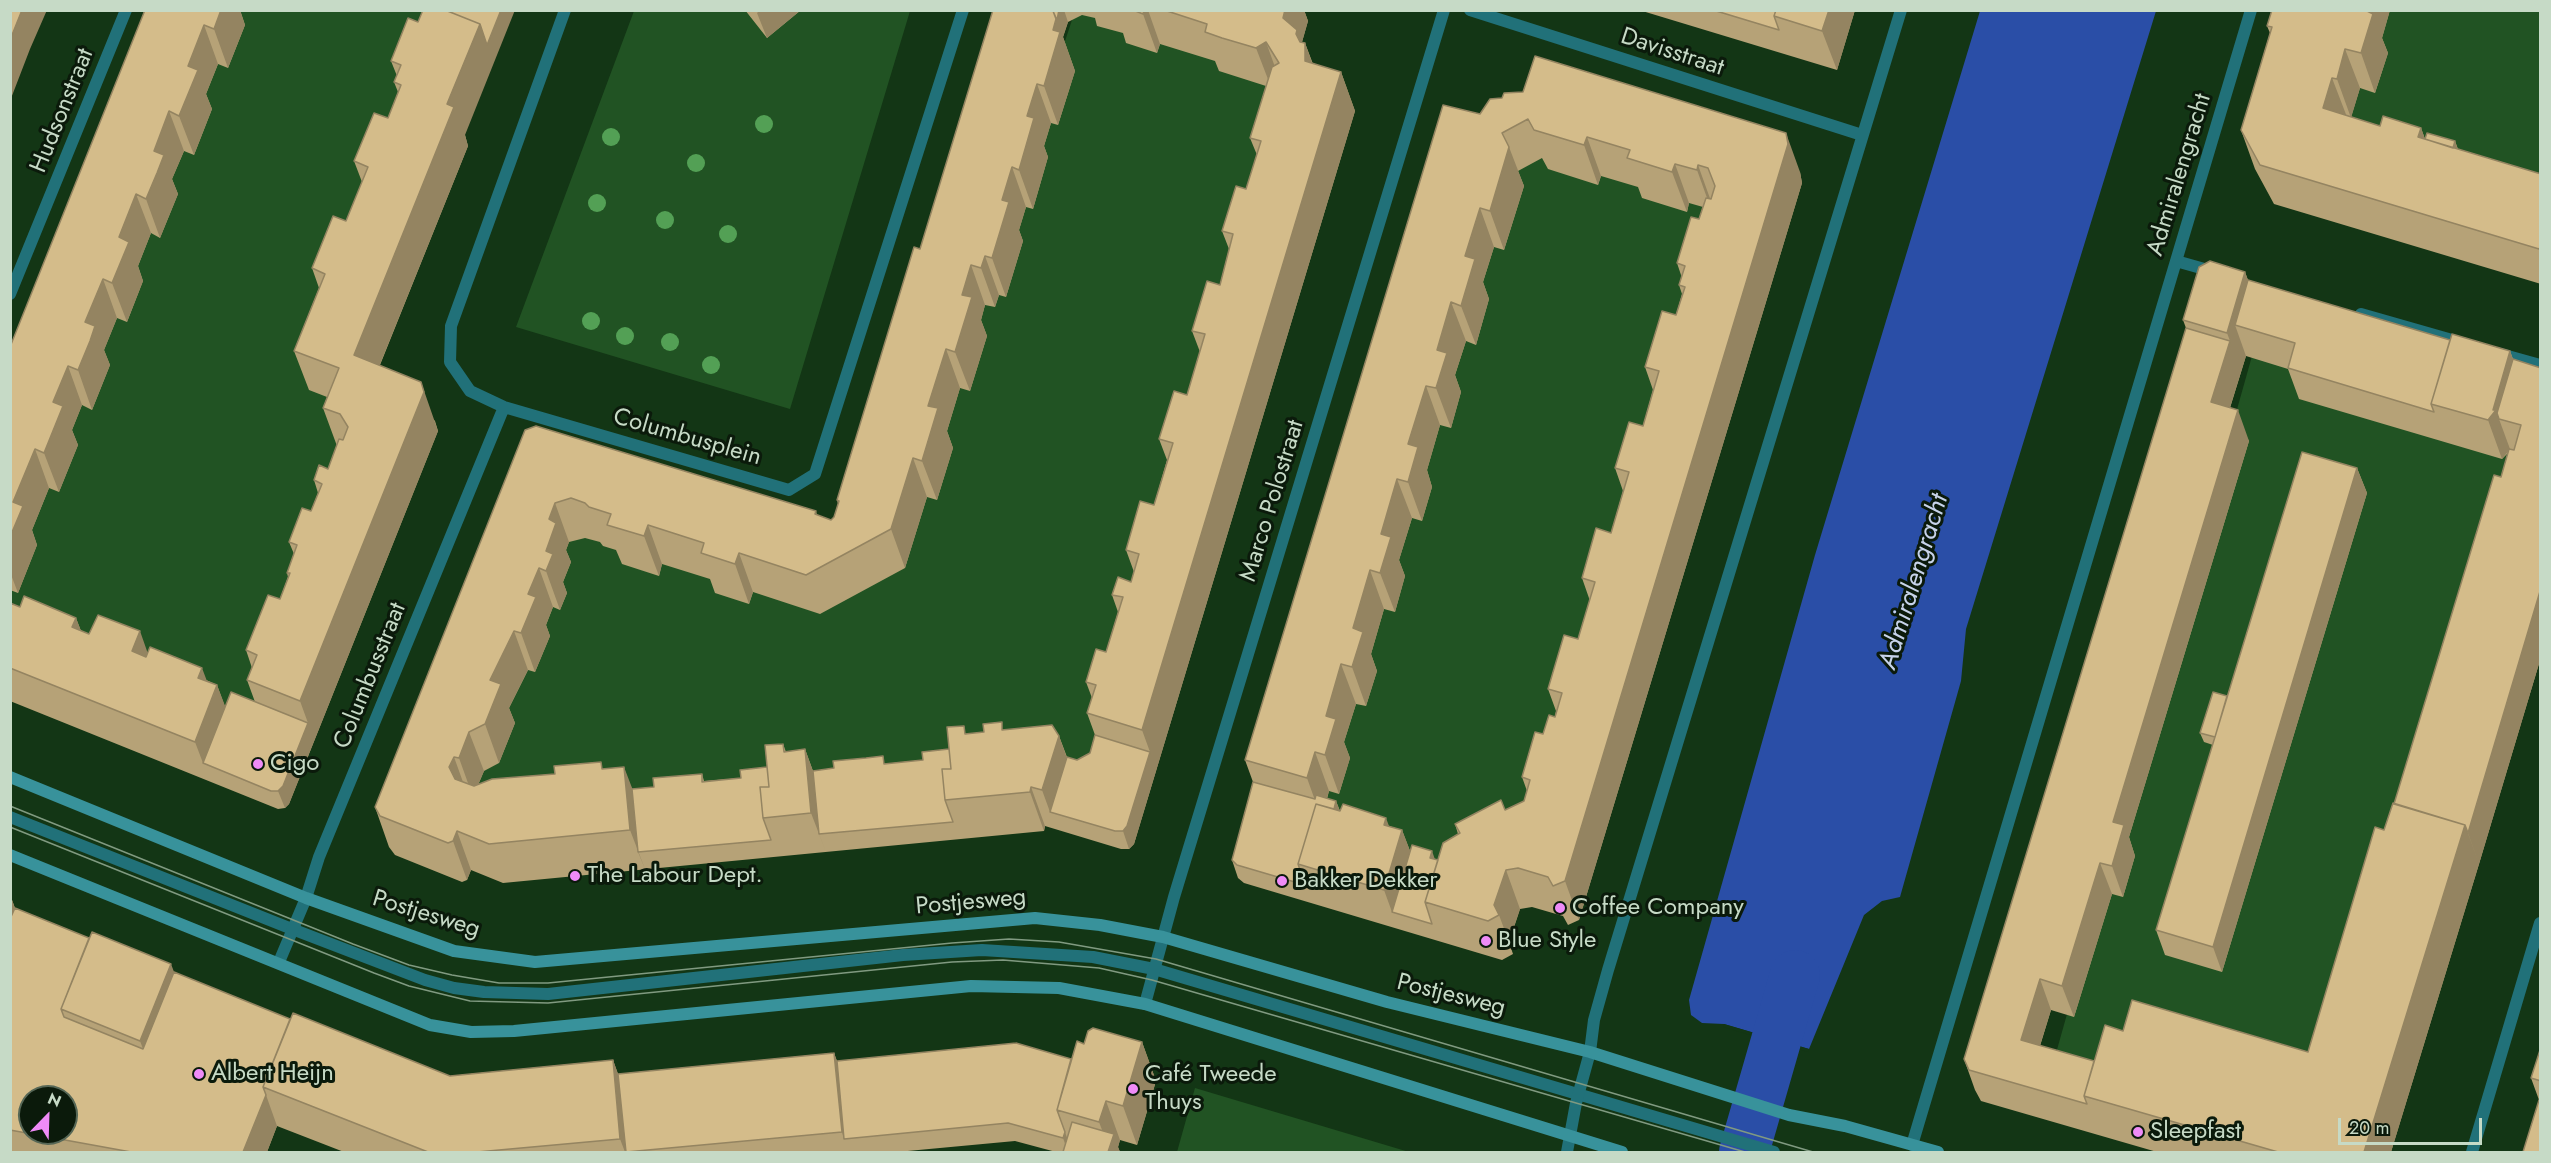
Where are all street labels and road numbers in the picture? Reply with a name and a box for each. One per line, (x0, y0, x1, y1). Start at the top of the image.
street label: Davisstraat (1617, 23, 1727, 83)
street label: Hudsonstraat (25, 45, 101, 177)
street label: Admiralengracht (2142, 90, 2218, 260)
street label: Columbusplein (610, 403, 764, 473)
street label: Marco Polostraat (1235, 417, 1311, 585)
street label: Columbusstraat (329, 599, 413, 753)
street label: Postjesweg (915, 884, 1027, 922)
street label: Postjesweg (369, 885, 483, 945)
street label: Postjesweg (1394, 969, 1508, 1023)

